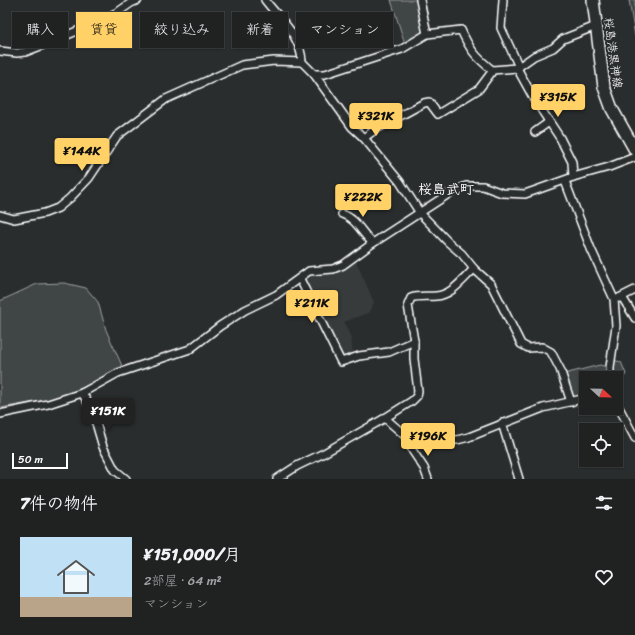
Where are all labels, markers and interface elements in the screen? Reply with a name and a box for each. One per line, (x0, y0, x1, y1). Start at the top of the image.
chip: 購入 (12, 12, 68, 48)
chip: 賃貸 (76, 12, 132, 48)
chip: 絞り込み (140, 12, 224, 48)
chip: 新着 (232, 12, 288, 48)
chip: マンション (296, 12, 393, 48)
street label: 桜島港黒神線 (597, 16, 629, 90)
pin: ¥315K (530, 84, 586, 118)
text: ¥315K (540, 85, 576, 108)
pin: ¥321K (348, 103, 404, 137)
text: ¥321K (358, 104, 394, 127)
pin: ¥144K (54, 138, 110, 172)
text: ¥144K (64, 139, 100, 162)
district label: 桜島武町 (418, 177, 474, 202)
pin: ¥222K (335, 184, 391, 218)
text: ¥222K (344, 185, 382, 208)
pin: ¥211K (284, 290, 340, 324)
text: ¥211K (295, 291, 329, 314)
north arrow (579, 371, 623, 415)
map controls (579, 371, 623, 467)
pin: ¥151K (80, 398, 136, 432)
text: ¥151K (91, 399, 125, 422)
pin: ¥196K (400, 423, 456, 457)
button: locate (579, 423, 623, 467)
text: ¥196K (410, 424, 446, 447)
text: 50 m (18, 450, 43, 469)
scale bar (12, 451, 68, 470)
text: 7件の物件 (20, 488, 98, 518)
icon: filters (593, 492, 615, 514)
text: ¥151,000/月 (144, 539, 241, 569)
icon: home (52, 553, 100, 601)
icon: heart (593, 566, 615, 588)
text: 2部屋 · 64 m² (144, 569, 222, 592)
text: マンション (144, 592, 208, 615)

